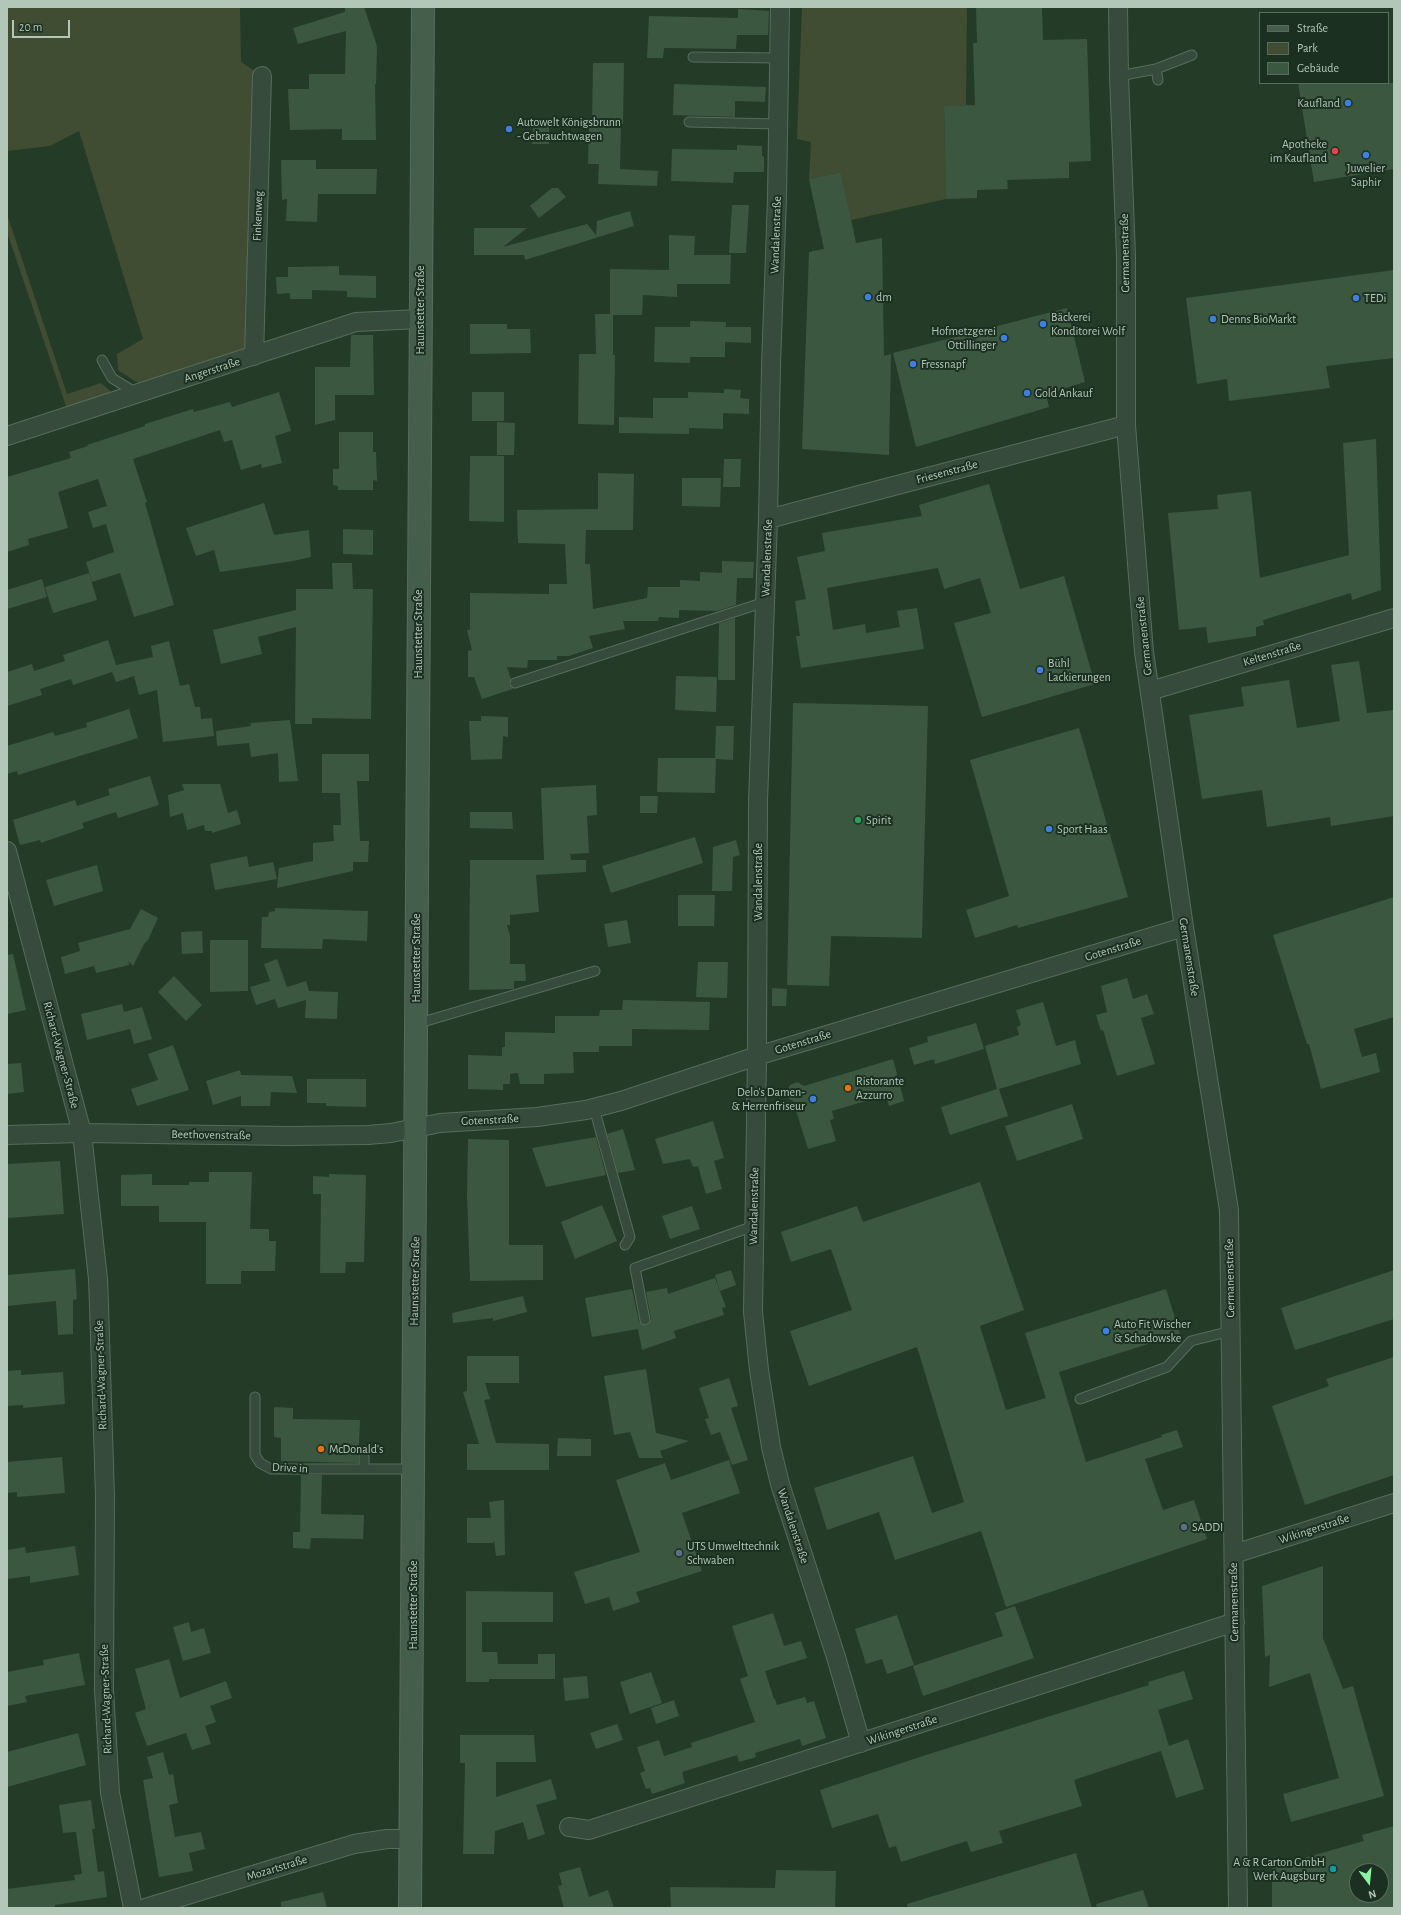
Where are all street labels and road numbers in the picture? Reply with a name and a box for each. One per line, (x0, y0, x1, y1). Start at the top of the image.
street label: Finkenweg (250, 191, 266, 241)
street label: Wandalenstraße (767, 196, 785, 274)
street label: Germanenstraße (1117, 213, 1133, 293)
street label: Haunstetter Straße (413, 265, 427, 355)
street label: Angerstraße (182, 354, 242, 386)
street label: Friesenstraße (915, 457, 979, 487)
street label: Wandalenstraße (758, 519, 776, 597)
street label: Haunstetter Straße (411, 589, 425, 679)
street label: Germanenstraße (1133, 596, 1155, 676)
street label: Keltenstraße (1241, 638, 1303, 670)
street label: Wandalenstraße (751, 843, 765, 921)
street label: Haunstetter Straße (409, 913, 423, 1003)
street label: Germanenstraße (1176, 917, 1202, 997)
street label: Gotenstraße (1083, 934, 1143, 964)
street label: Richard-Wagner-Straße (40, 1000, 82, 1110)
street label: Gotenstraße (773, 1027, 833, 1057)
street label: Gotenstraße (461, 1111, 519, 1129)
street label: Beethovenstraße (171, 1127, 251, 1143)
street label: Wandalenstraße (746, 1167, 762, 1245)
street label: Haunstetter Straße (407, 1236, 423, 1326)
street label: Germanenstraße (1222, 1238, 1238, 1318)
street label: Richard-Wagner-Straße (92, 1320, 110, 1430)
street label: Drive in (272, 1460, 308, 1476)
street label: Wandalenstraße (774, 1487, 812, 1565)
street label: Wikingerstraße (1277, 1511, 1351, 1547)
street label: Haunstetter Straße (406, 1560, 420, 1650)
street label: Germanenstraße (1226, 1562, 1242, 1642)
street label: Richard-Wagner-Straße (97, 1644, 115, 1754)
street label: Wikingerstraße (865, 1712, 939, 1748)
street label: Mozartstraße (245, 1852, 309, 1884)

